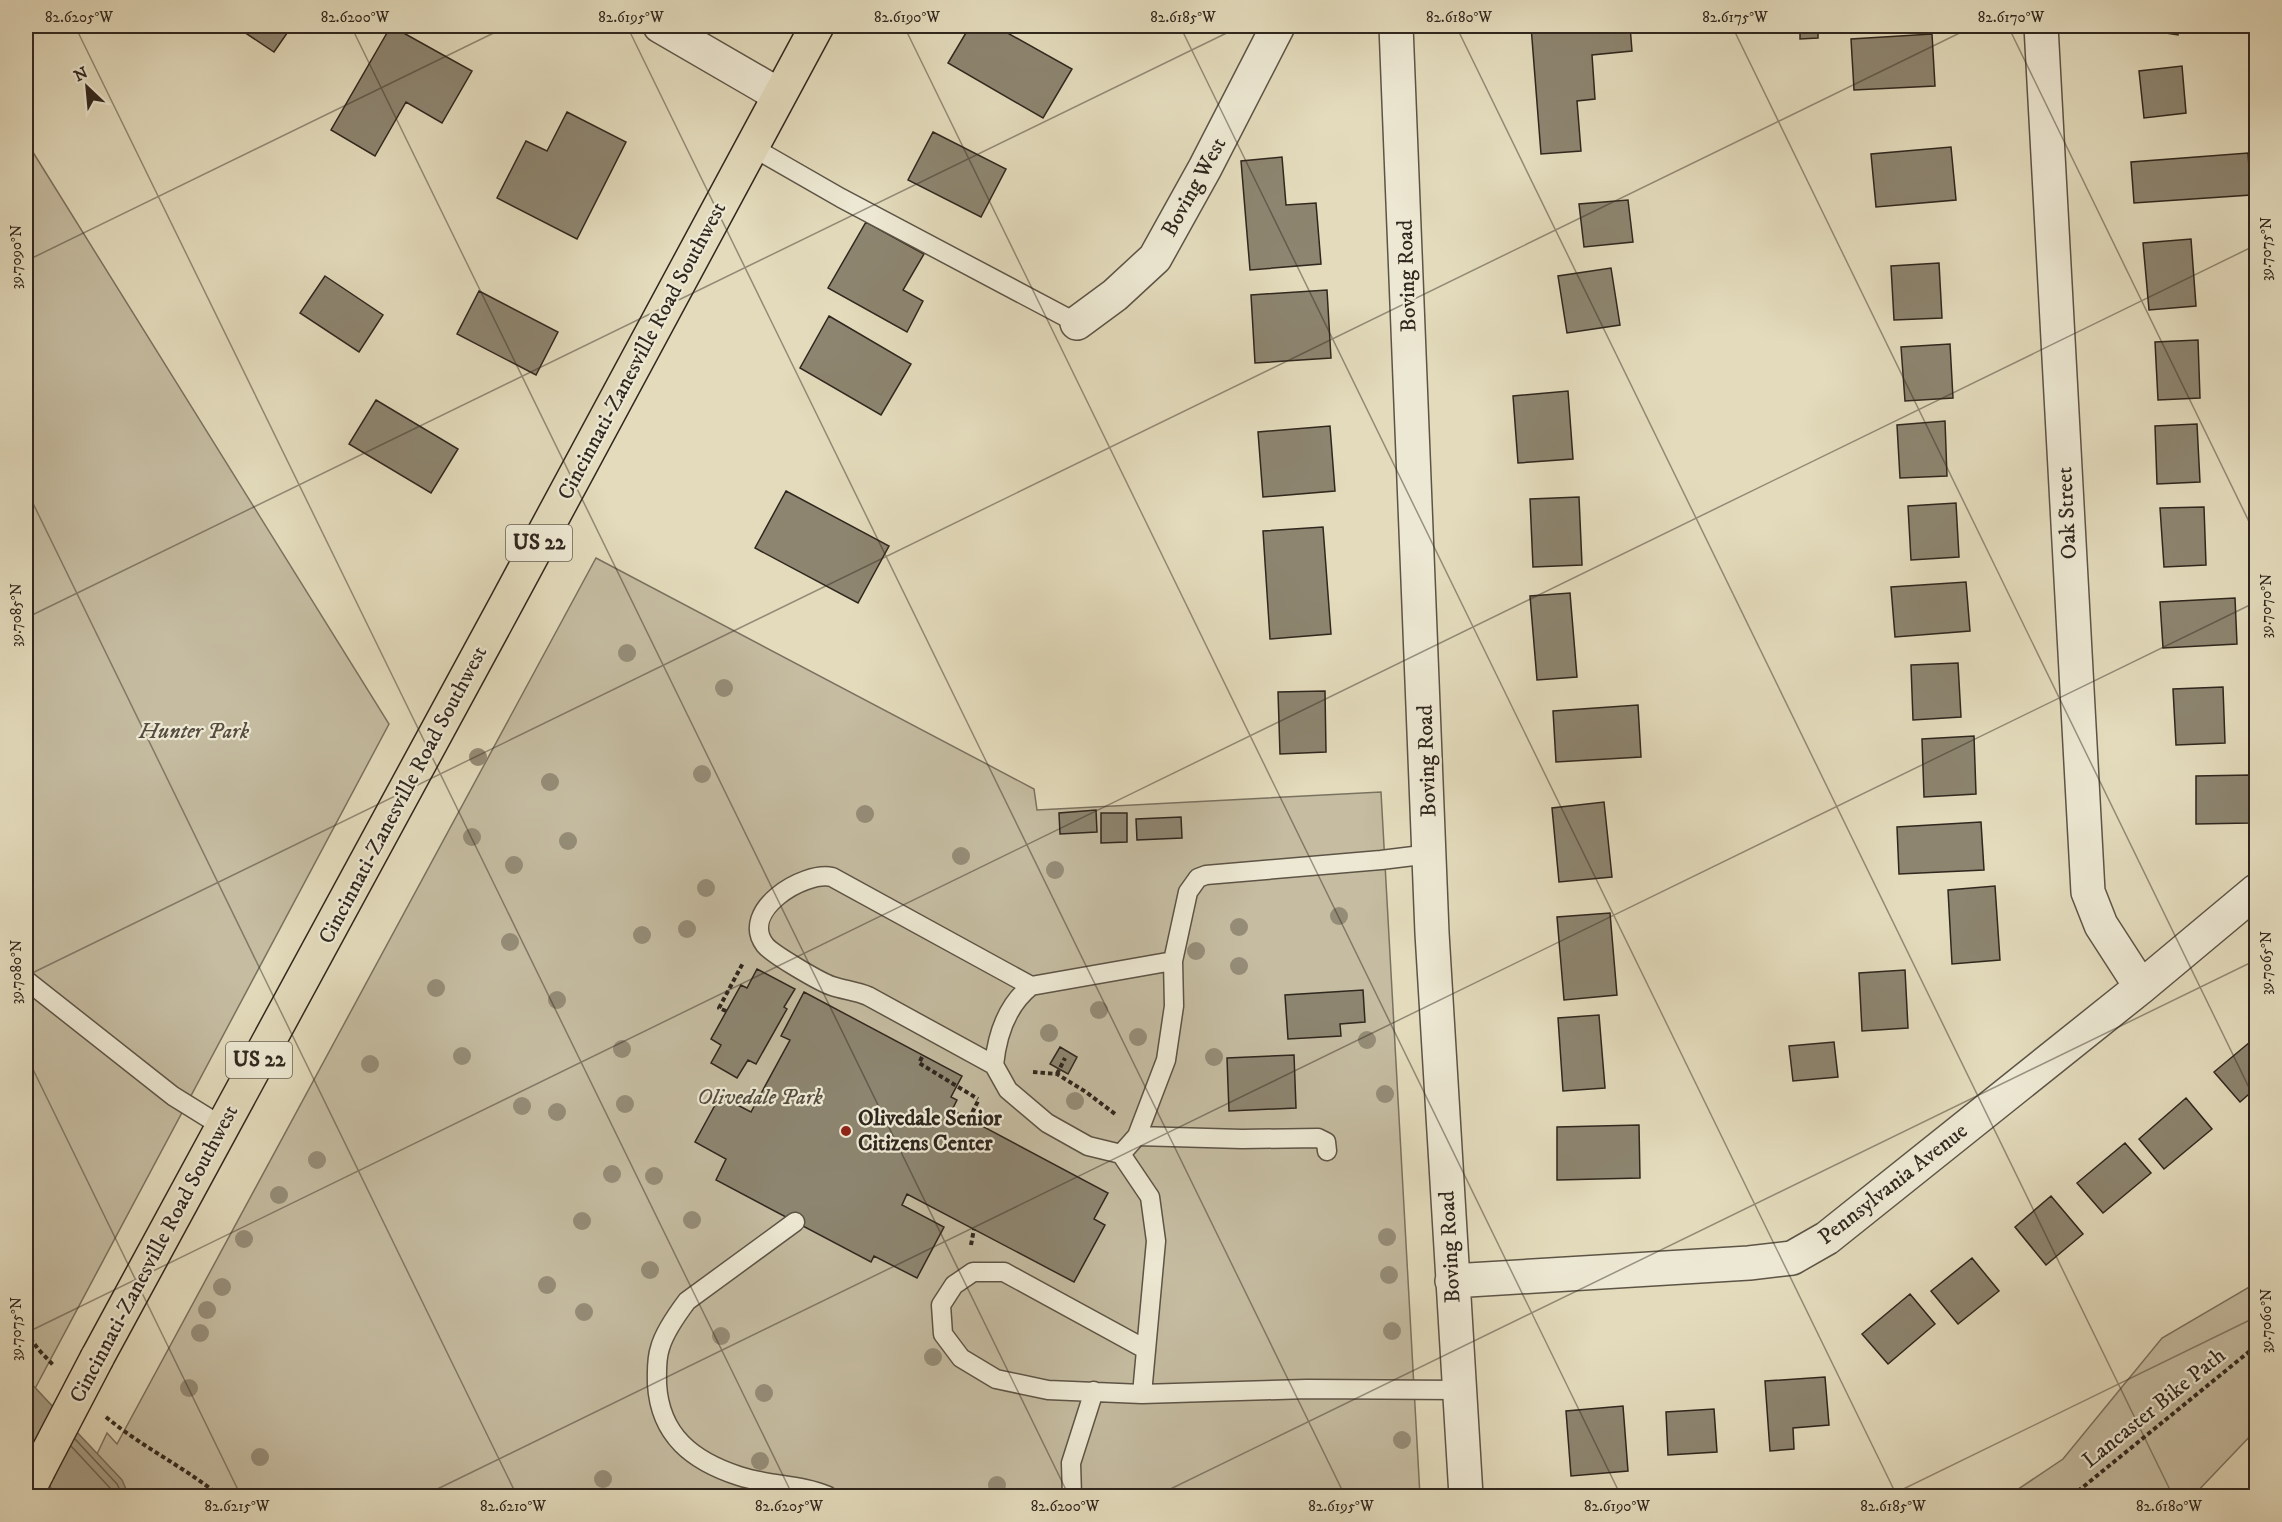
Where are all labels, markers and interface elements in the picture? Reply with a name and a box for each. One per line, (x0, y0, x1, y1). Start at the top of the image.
text: 82.6205°W (45, 8, 113, 27)
text: 82.6200°W (321, 8, 390, 27)
text: 82.6195°W (598, 8, 664, 27)
text: 82.6190°W (874, 8, 940, 27)
text: 82.6185°W (1150, 8, 1216, 27)
text: 82.6180°W (1426, 8, 1492, 27)
text: 82.6175°W (1702, 8, 1768, 27)
text: 82.6170°W (1978, 8, 2044, 27)
north arrow (57, 57, 117, 117)
text: N (71, 63, 91, 86)
street label: Boving West (1156, 133, 1232, 241)
street label: Cincinnati-Zanesville Road Southwest (552, 197, 732, 505)
text: 39.7075°N (2257, 217, 2276, 281)
street label: Boving Road (1392, 219, 1422, 333)
text: 39.7090°N (7, 225, 26, 289)
street label: Oak Street (2051, 466, 2083, 560)
road number: US 22 (506, 525, 572, 561)
text: 39.7070°N (2257, 574, 2276, 638)
text: 39.7085°N (7, 583, 26, 647)
street label: Cincinnati-Zanesville Road Southwest (313, 641, 493, 949)
street label: Boving Road (1412, 704, 1442, 818)
park label: Hunter Park (138, 718, 250, 745)
text: 39.7065°N (2257, 931, 2276, 995)
text: 39.7080°N (7, 940, 26, 1004)
road number: US 22 (226, 1042, 292, 1078)
park label: Olivedale Park (697, 1084, 823, 1111)
street label: Cincinnati-Zanesville Road Southwest (64, 1100, 244, 1408)
place label: Olivedale Senior Citizens Center (858, 1105, 1003, 1157)
street label: Pennsylvania Avenue (1813, 1117, 1973, 1251)
marker: Olivedale Senior Citizens Center (839, 1124, 853, 1138)
street label: Boving Road (1434, 1190, 1466, 1304)
text: 39.7060°N (2257, 1289, 2276, 1353)
text: 39.7075°N (7, 1297, 26, 1361)
street label: Lancaster Bike Path (2077, 1342, 2231, 1474)
text: 82.6215°W (204, 1497, 270, 1516)
text: 82.6210°W (480, 1497, 546, 1516)
text: 82.6205°W (755, 1497, 823, 1516)
text: 82.6200°W (1031, 1497, 1100, 1516)
text: 82.6195°W (1308, 1497, 1374, 1516)
text: 82.6190°W (1584, 1497, 1650, 1516)
text: 82.6185°W (1860, 1497, 1926, 1516)
text: 82.6180°W (2136, 1497, 2202, 1516)

